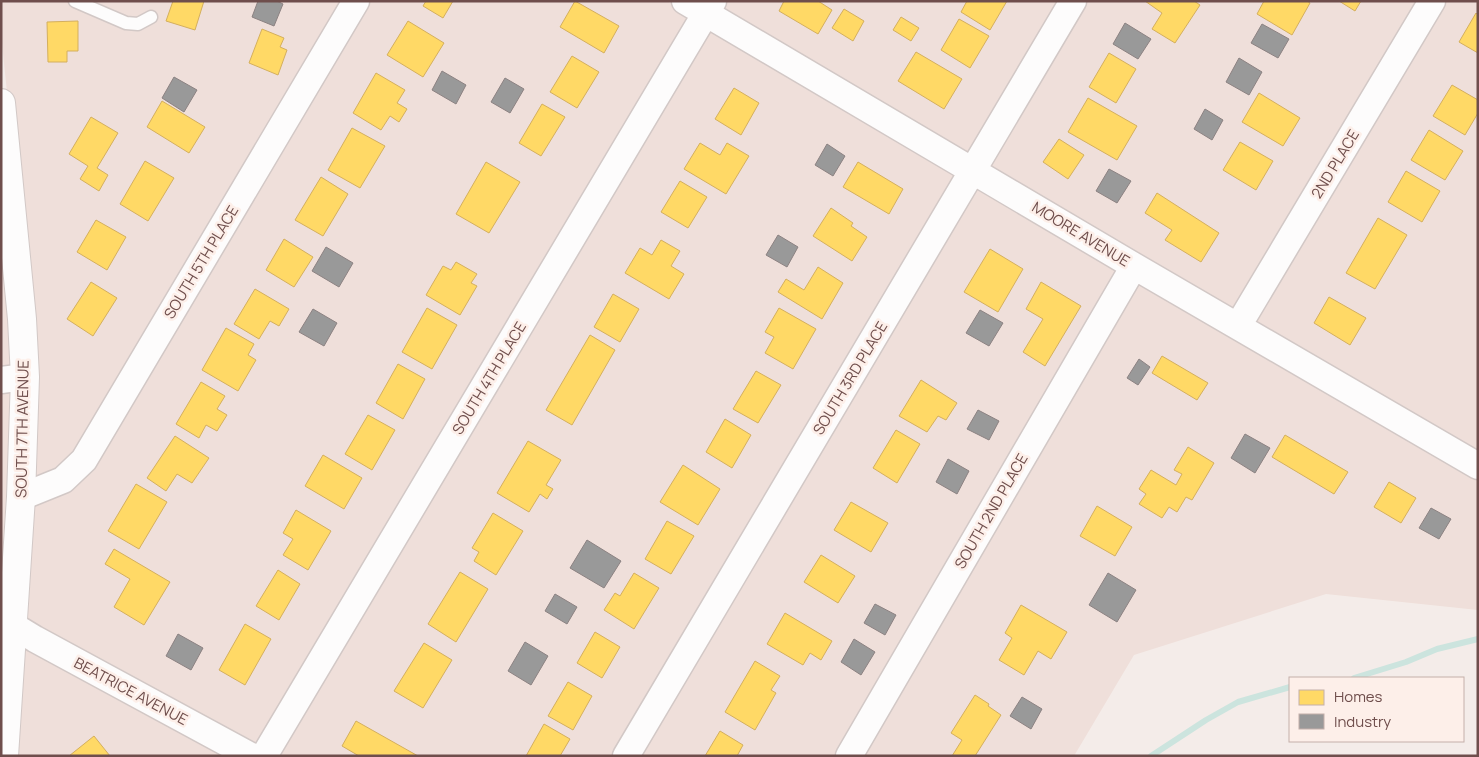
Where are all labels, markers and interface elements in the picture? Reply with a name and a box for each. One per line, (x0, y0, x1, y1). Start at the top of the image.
street label: 2ND PLACE (1306, 126, 1364, 202)
street label: MOORE AVENUE (1028, 196, 1134, 272)
street label: SOUTH 5TH PLACE (159, 201, 243, 323)
street label: SOUTH 3RD PLACE (808, 317, 892, 439)
street label: SOUTH 4TH PLACE (447, 318, 531, 438)
street label: SOUTH 7TH AVENUE (10, 360, 34, 498)
street label: SOUTH 2ND PLACE (949, 449, 1033, 573)
street label: BEATRICE AVENUE (70, 652, 192, 730)
legend (1289, 677, 1464, 742)
text: Homes (1334, 686, 1383, 707)
text: Industry (1334, 711, 1391, 732)

